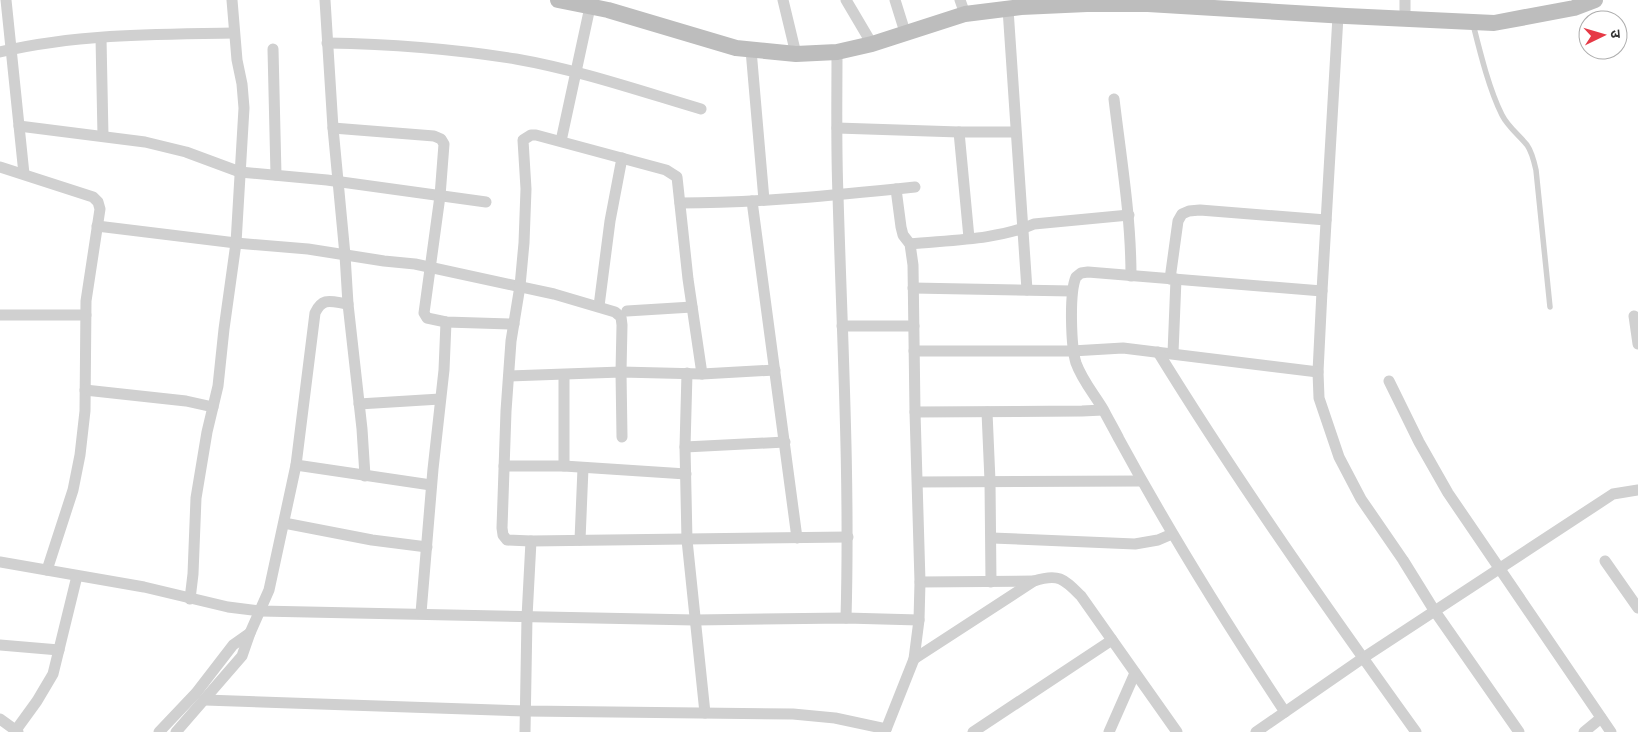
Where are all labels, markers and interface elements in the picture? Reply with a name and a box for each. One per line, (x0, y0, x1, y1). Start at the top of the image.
north arrow (1578, 10, 1628, 60)
text: उ (1608, 29, 1624, 39)

